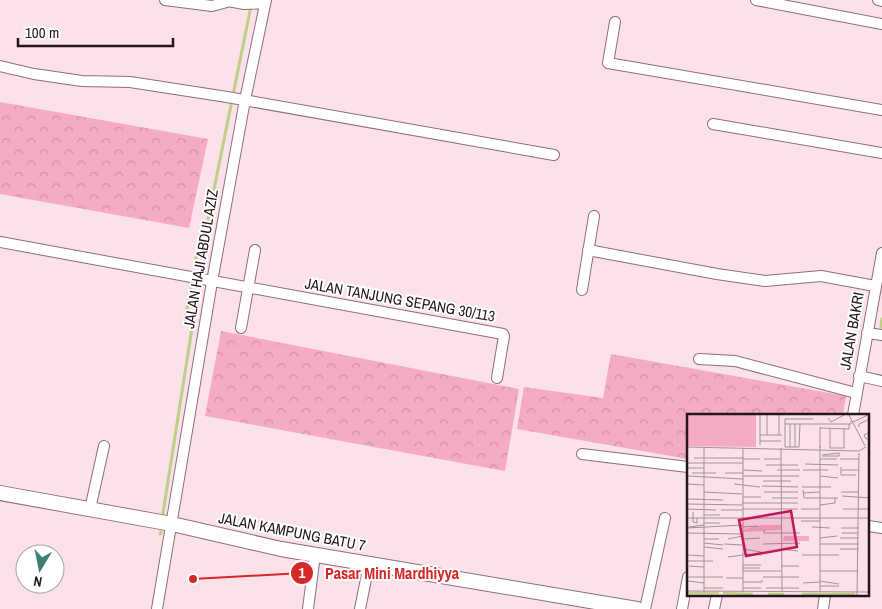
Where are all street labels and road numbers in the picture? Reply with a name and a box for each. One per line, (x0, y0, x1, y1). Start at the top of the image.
street label: JALAN HAJI ABDUL AZIZ (178, 187, 223, 330)
street label: JALAN TANJUNG SEPANG 30/113 (303, 272, 497, 327)
street label: JALAN BAKRI (834, 290, 869, 371)
street label: JALAN KAMPUNG BATU 7 (217, 507, 368, 556)

